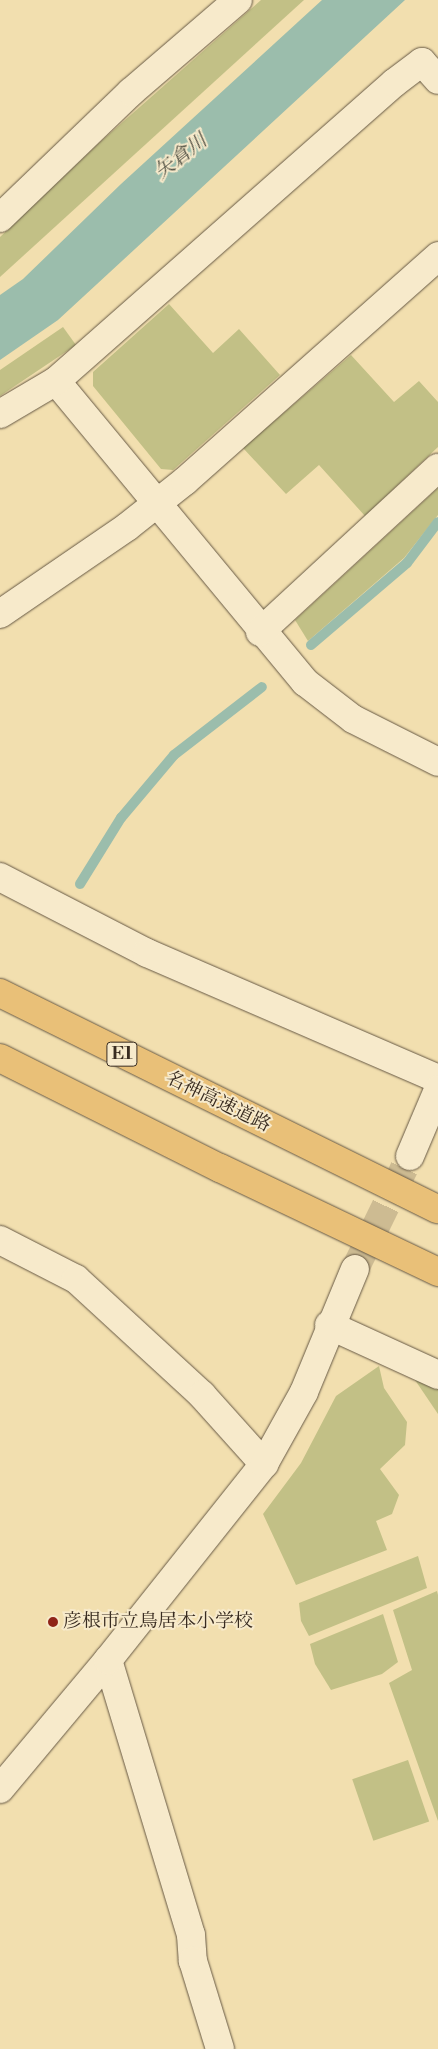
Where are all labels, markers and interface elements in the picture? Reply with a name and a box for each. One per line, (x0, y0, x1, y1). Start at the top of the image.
water label: 矢倉川 (150, 129, 212, 185)
road number: E1 (106, 1038, 138, 1070)
street label: 名神高速道路 (162, 1067, 274, 1137)
place label: 彦根市立鳥居本小学校 (63, 1611, 253, 1633)
marker: 彦根市立鳥居本小学校 (47, 1616, 59, 1628)

